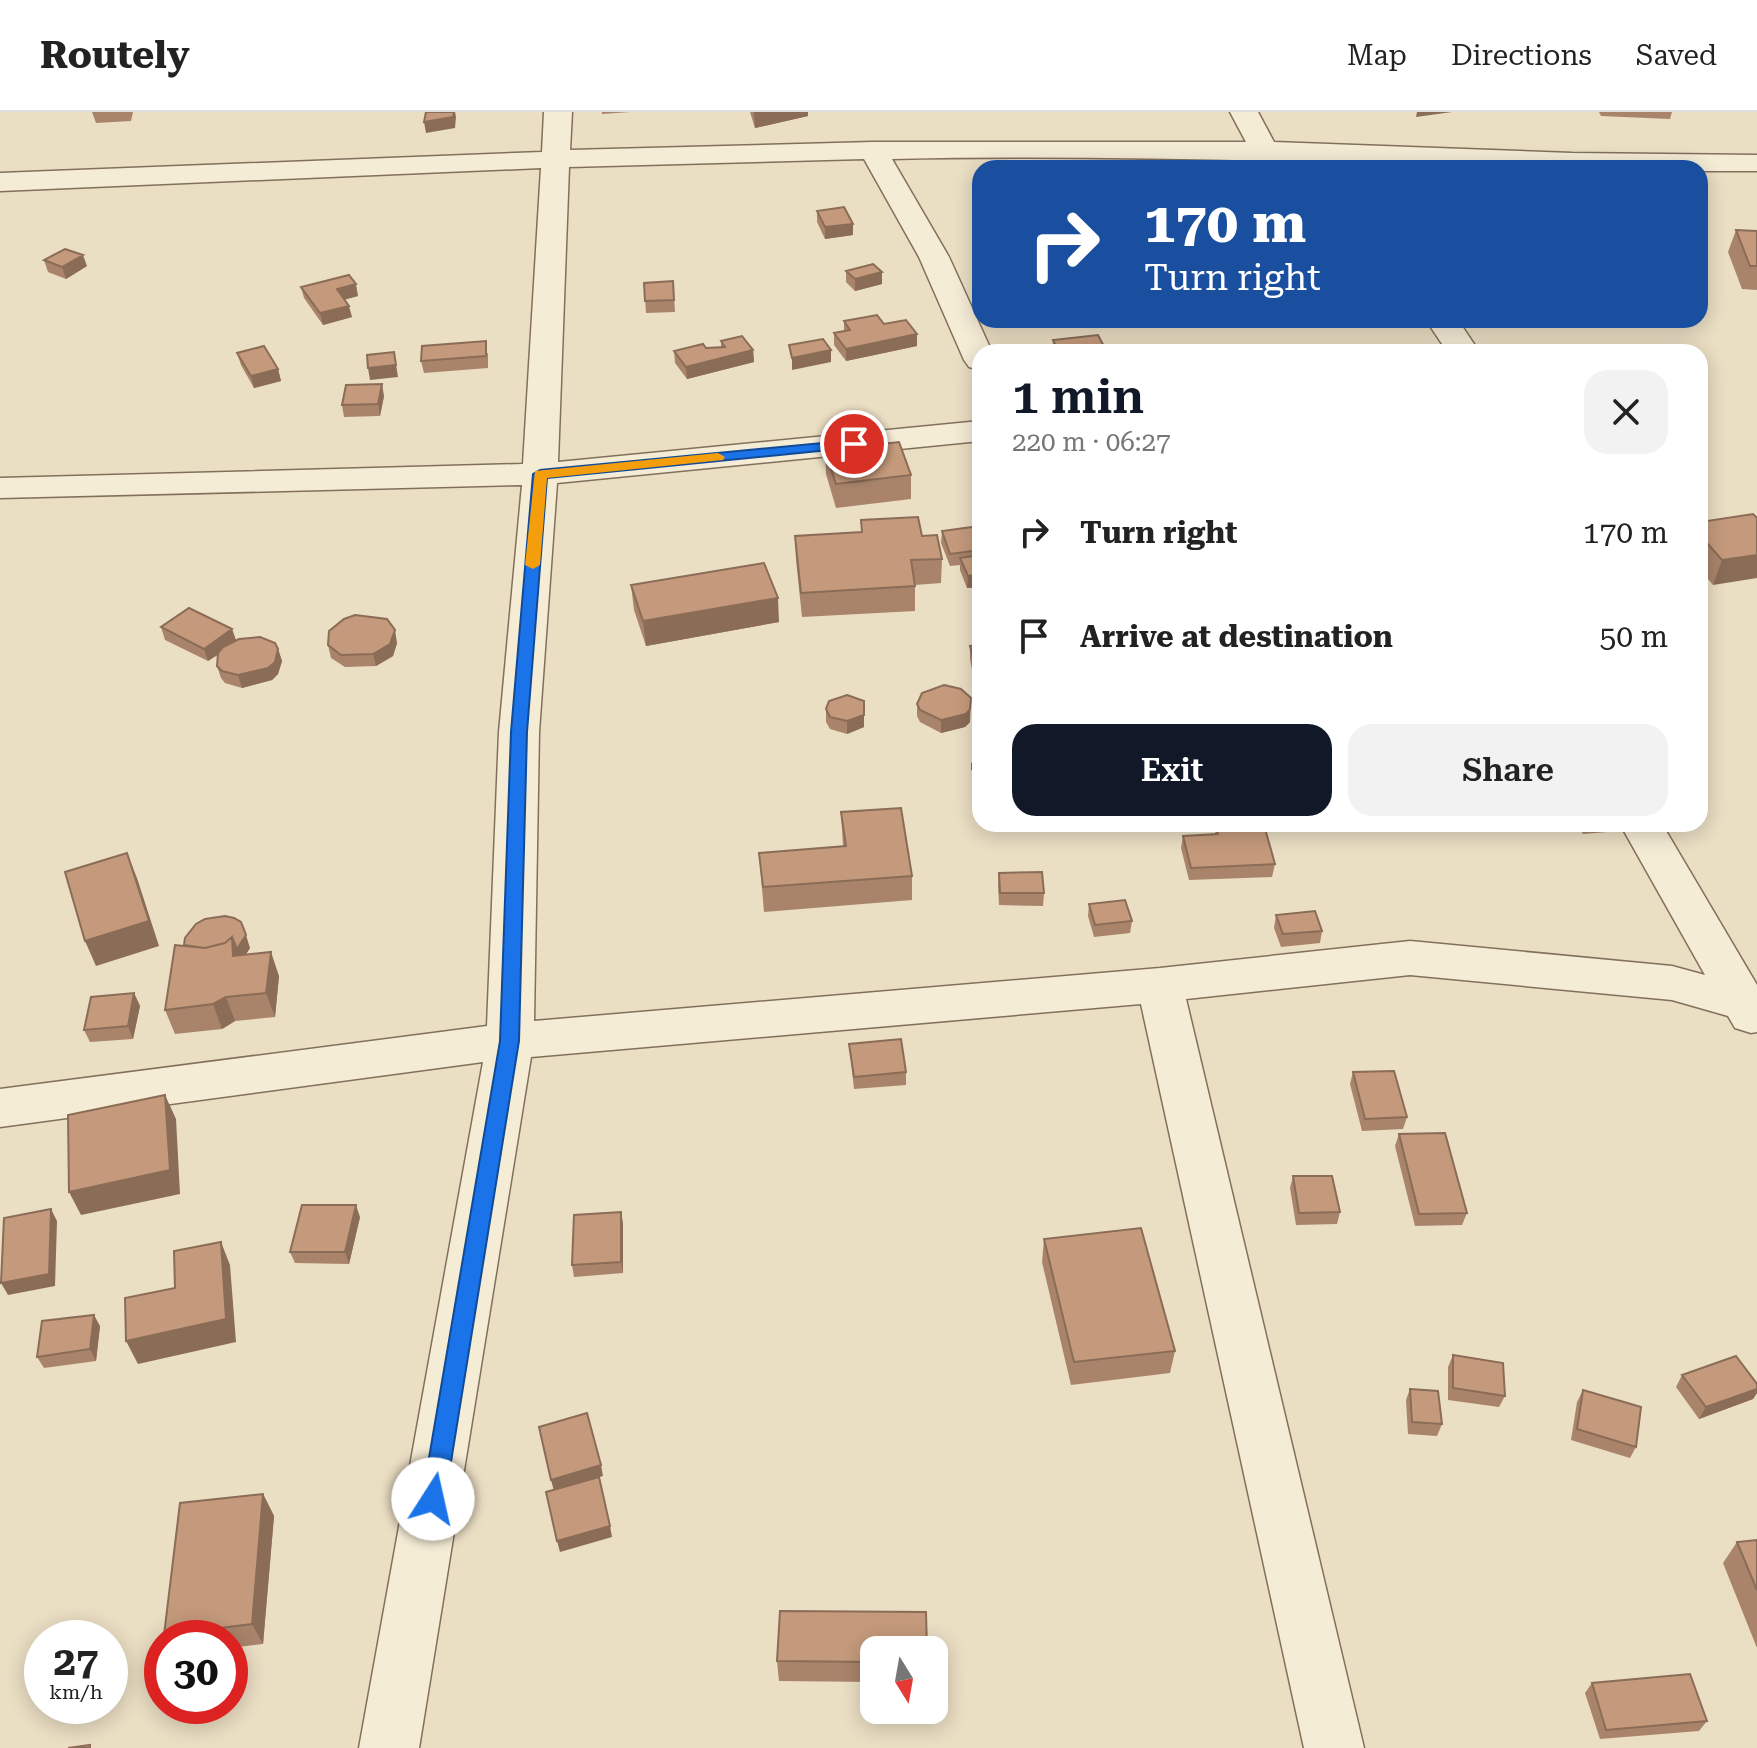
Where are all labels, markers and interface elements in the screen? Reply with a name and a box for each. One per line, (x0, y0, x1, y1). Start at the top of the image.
text: Routely (40, 33, 190, 77)
text: Map (1347, 39, 1407, 72)
text: Directions (1451, 39, 1592, 72)
text: Saved (1636, 39, 1717, 72)
text: 170 m (1144, 190, 1306, 256)
icon: right (1012, 192, 1116, 296)
text: Turn right (1144, 257, 1321, 299)
text: 1 min (1012, 369, 1144, 425)
button: close (1584, 370, 1668, 454)
pin (820, 410, 888, 478)
icon: arrive (832, 422, 876, 466)
text: 220 m · 06:27 (1012, 427, 1171, 457)
icon: right (1012, 510, 1056, 554)
text: Turn right (1080, 515, 1237, 550)
text: 170 m (1583, 515, 1668, 550)
icon: arrive (1012, 614, 1056, 658)
text: Arrive at destination (1080, 619, 1393, 654)
text: 50 m (1599, 619, 1668, 654)
button: Exit (1012, 724, 1332, 816)
button: Share (1348, 724, 1668, 816)
position arrow (391, 1457, 475, 1541)
speed limit sign: 30 (144, 1620, 248, 1724)
north arrow (860, 1636, 948, 1724)
map controls (860, 1636, 948, 1724)
text: 27 (54, 1638, 98, 1685)
text: km/h (49, 1680, 103, 1704)

